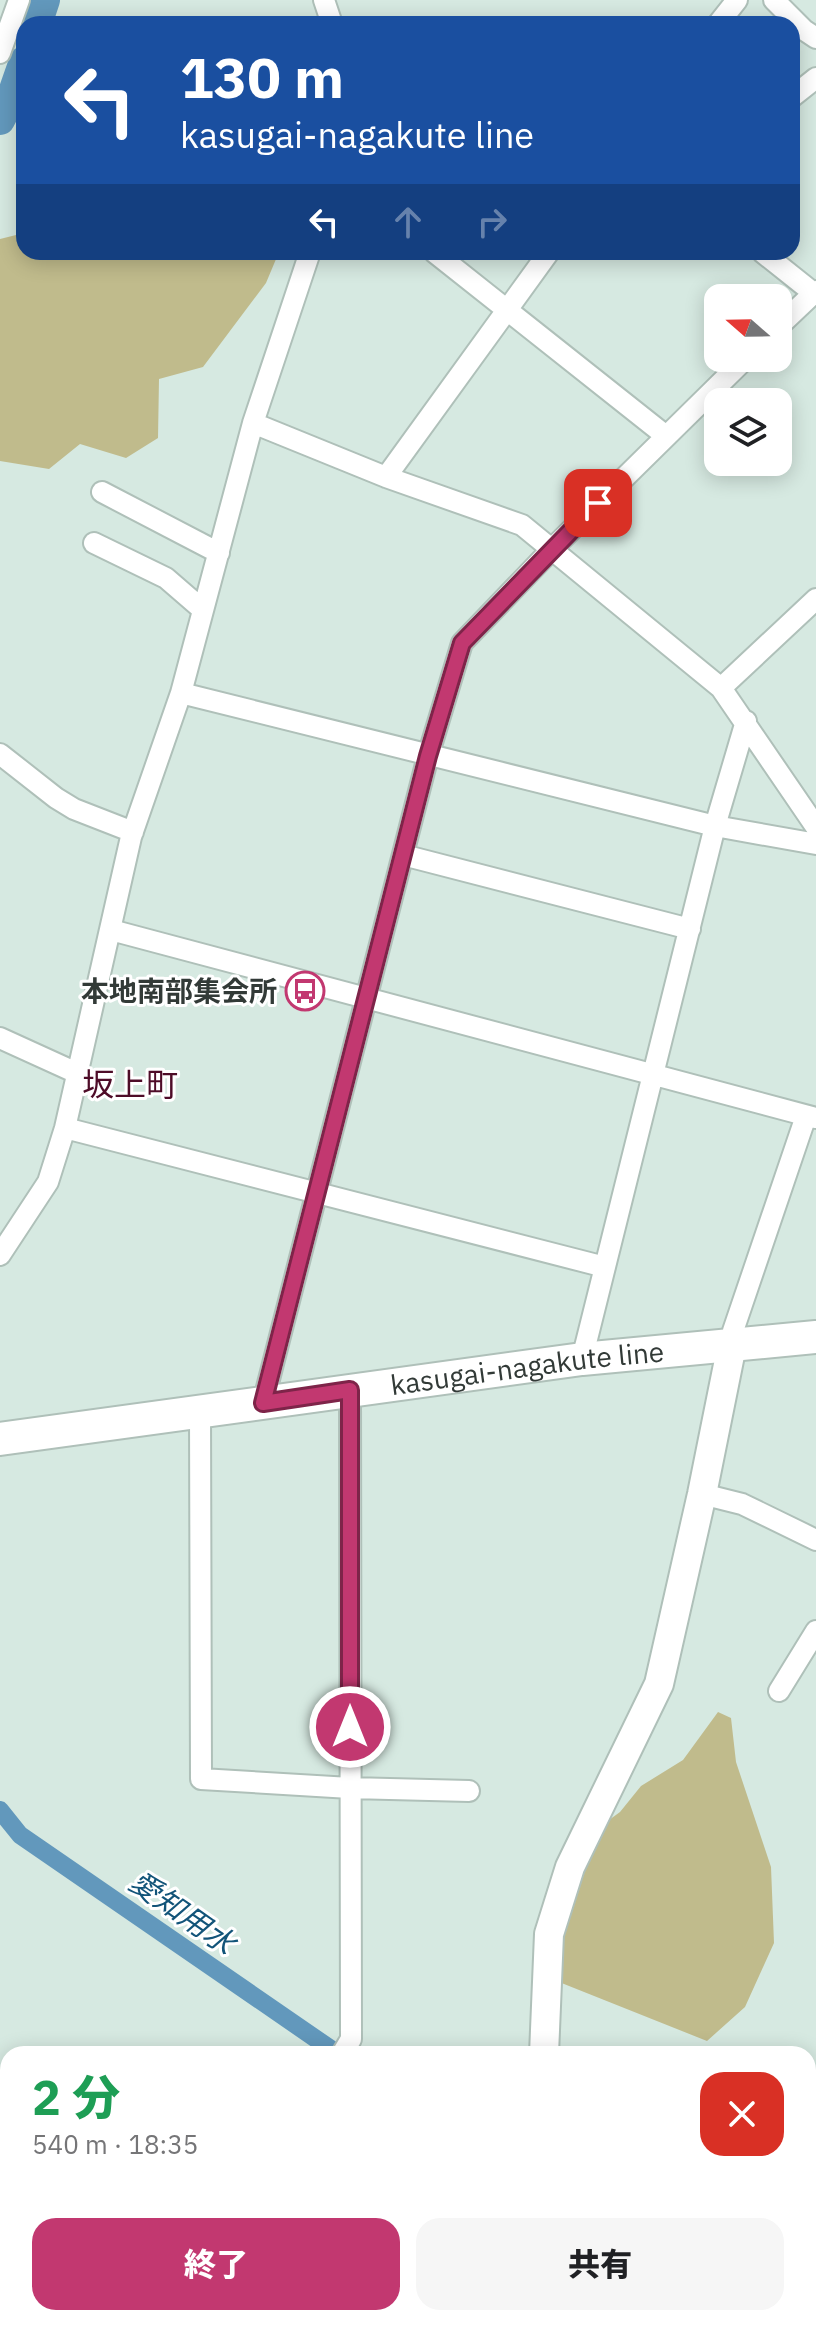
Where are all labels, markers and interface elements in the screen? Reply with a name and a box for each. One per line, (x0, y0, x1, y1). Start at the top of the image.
text: 130 m (180, 41, 344, 113)
icon: left (48, 48, 152, 152)
text: kasugai-nagakute line (180, 111, 534, 158)
icon: left (302, 200, 346, 244)
icon: ahead (386, 200, 430, 244)
icon: right (470, 200, 514, 244)
north arrow (704, 284, 792, 372)
map controls (704, 284, 792, 476)
button: layers (704, 388, 792, 476)
pin (564, 469, 632, 537)
icon: arrive (576, 481, 620, 525)
bus stop icon: 本地南部集会所 (284, 970, 326, 1012)
place label: 本地南部集会所 (81, 972, 277, 1009)
district label: 坂上町 (82, 1063, 178, 1105)
street label: kasugai-nagakute line (388, 1332, 666, 1403)
position arrow (308, 1685, 392, 1769)
water label: 愛知用水 (123, 1861, 246, 1964)
text: 2 分 (32, 2066, 120, 2128)
button: close (700, 2072, 784, 2156)
text: 540 m · 18:35 (32, 2127, 198, 2161)
button: 終了 (32, 2218, 400, 2310)
button: 共有 (416, 2218, 784, 2310)

